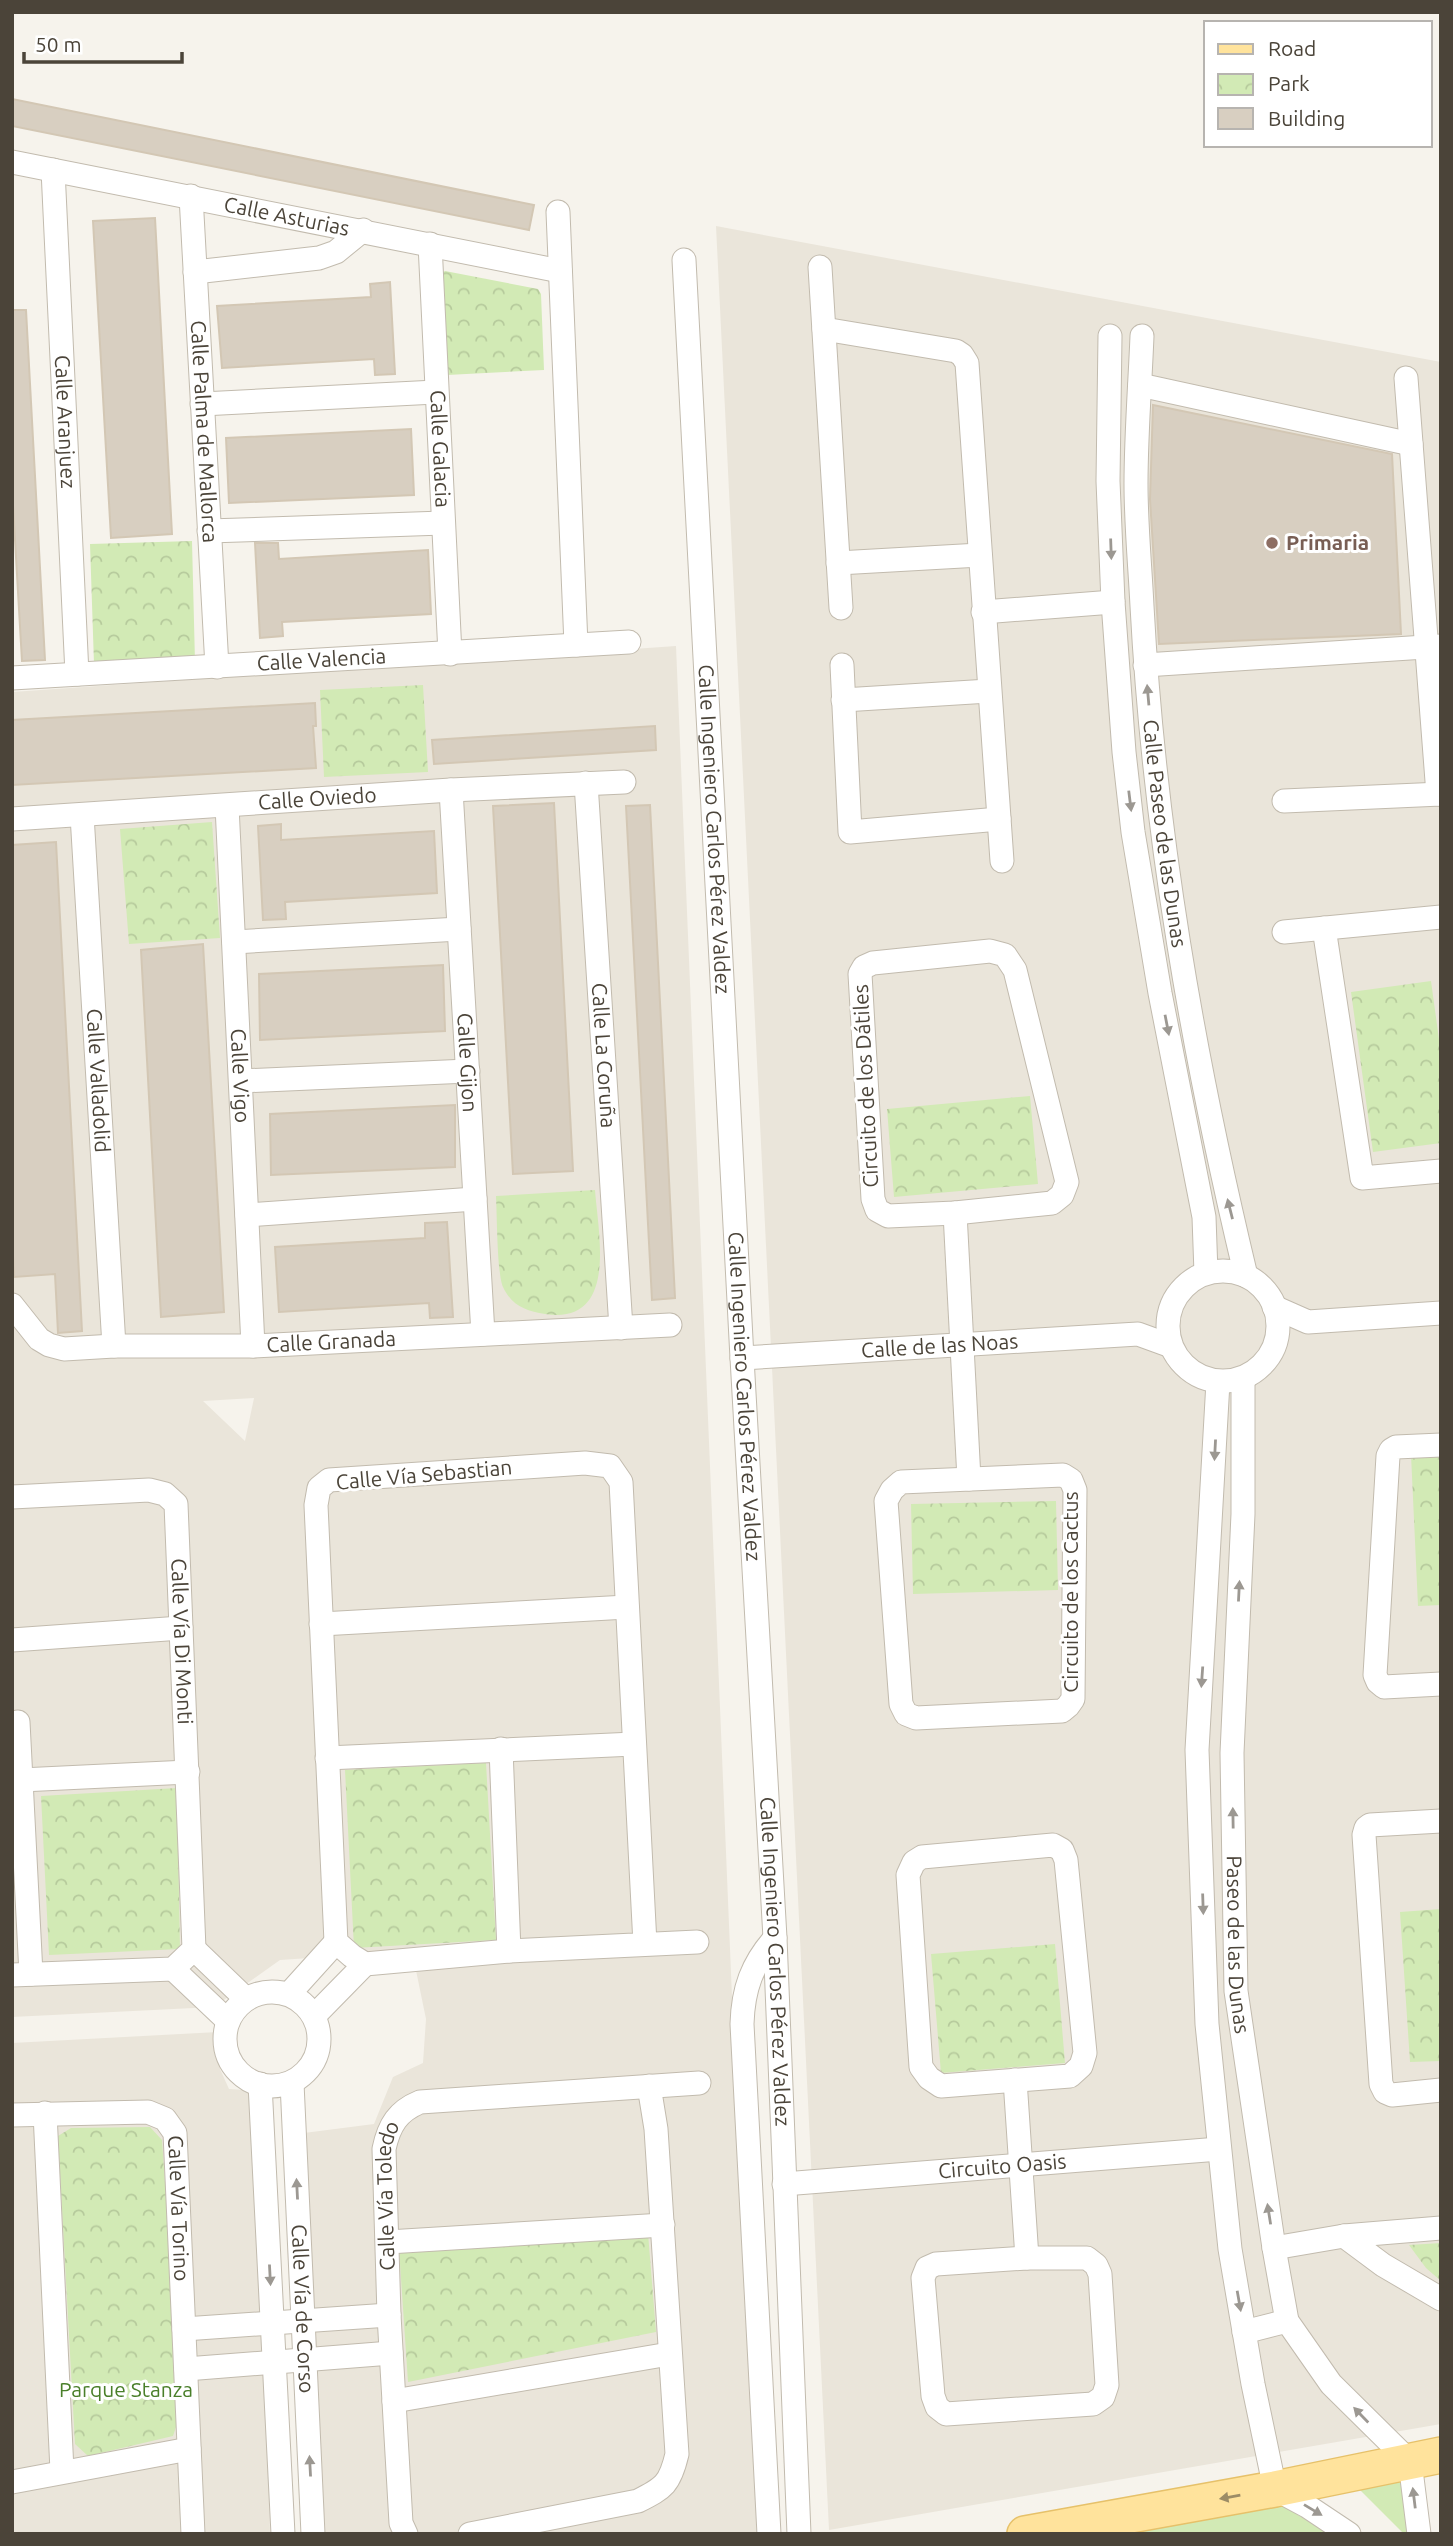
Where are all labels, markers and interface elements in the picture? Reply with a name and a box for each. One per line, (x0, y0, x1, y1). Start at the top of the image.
scale bar (24, 21, 182, 65)
legend (1204, 21, 1432, 147)
text: 50 m (35, 32, 82, 56)
text: Road (1268, 36, 1316, 60)
text: Park (1268, 71, 1310, 95)
text: Building (1268, 106, 1345, 130)
street label: Calle Asturias (222, 191, 352, 240)
street label: Calle Palma de Mallorca (187, 320, 223, 544)
street label: Calle Aranjuez (51, 354, 81, 489)
street label: Calle Galacia (426, 389, 456, 508)
place label: Primaria (1286, 530, 1369, 554)
marker: Primaria (1264, 535, 1280, 551)
one-way arrow (1105, 539, 1117, 561)
street label: Calle Valencia (256, 643, 387, 675)
street label: Calle Ingeniero Carlos Pérez Valdez (694, 664, 736, 995)
one-way arrow (1142, 684, 1153, 706)
street label: Calle Paseo de las Dunas (1139, 718, 1192, 949)
street label: Calle Oviedo (257, 782, 377, 814)
one-way arrow (1124, 790, 1135, 812)
street label: Calle La Coruña (588, 982, 621, 1129)
street label: Circuito de los Dátiles (848, 984, 882, 1188)
street label: Calle Valladolid (83, 1008, 115, 1153)
street label: Calle Gijon (453, 1012, 483, 1113)
one-way arrow (1161, 1014, 1172, 1036)
street label: Calle Vigo (227, 1028, 255, 1123)
one-way arrow (1224, 1198, 1235, 1220)
street label: Calle Ingeniero Carlos Pérez Valdez (724, 1231, 767, 1562)
street label: Calle Granada (266, 1326, 397, 1356)
street label: Calle de las Noas (860, 1328, 1019, 1362)
one-way arrow (1210, 1439, 1221, 1461)
street label: Calle Vía Sebastian (335, 1454, 513, 1494)
street label: Circuito de los Cactus (1058, 1491, 1082, 1693)
street label: Calle Vía Di Monti (167, 1558, 198, 1725)
one-way arrow (1234, 1579, 1245, 1601)
one-way arrow (1196, 1666, 1207, 1688)
street label: Calle Ingeniero Carlos Pérez Valdez (756, 1796, 796, 2127)
one-way arrow (1227, 1807, 1239, 1829)
street label: Paseo de las Dunas (1223, 1855, 1255, 2035)
one-way arrow (1197, 1893, 1208, 1915)
street label: Calle Vía Toledo (371, 2116, 404, 2271)
street label: Calle Vía Torino (164, 2135, 195, 2282)
street label: Circuito Oasis (937, 2148, 1067, 2183)
one-way arrow (291, 2178, 302, 2200)
one-way arrow (1264, 2203, 1275, 2225)
street label: Calle Vía de Corso (288, 2224, 319, 2394)
one-way arrow (264, 2264, 275, 2286)
one-way arrow (1234, 2290, 1245, 2312)
park label: Parque Stanza (59, 2377, 193, 2401)
one-way arrow (1352, 2406, 1369, 2423)
one-way arrow (304, 2454, 315, 2476)
one-way arrow (1409, 2487, 1420, 2509)
one-way arrow (1219, 2492, 1241, 2503)
one-way arrow (1303, 2504, 1322, 2516)

